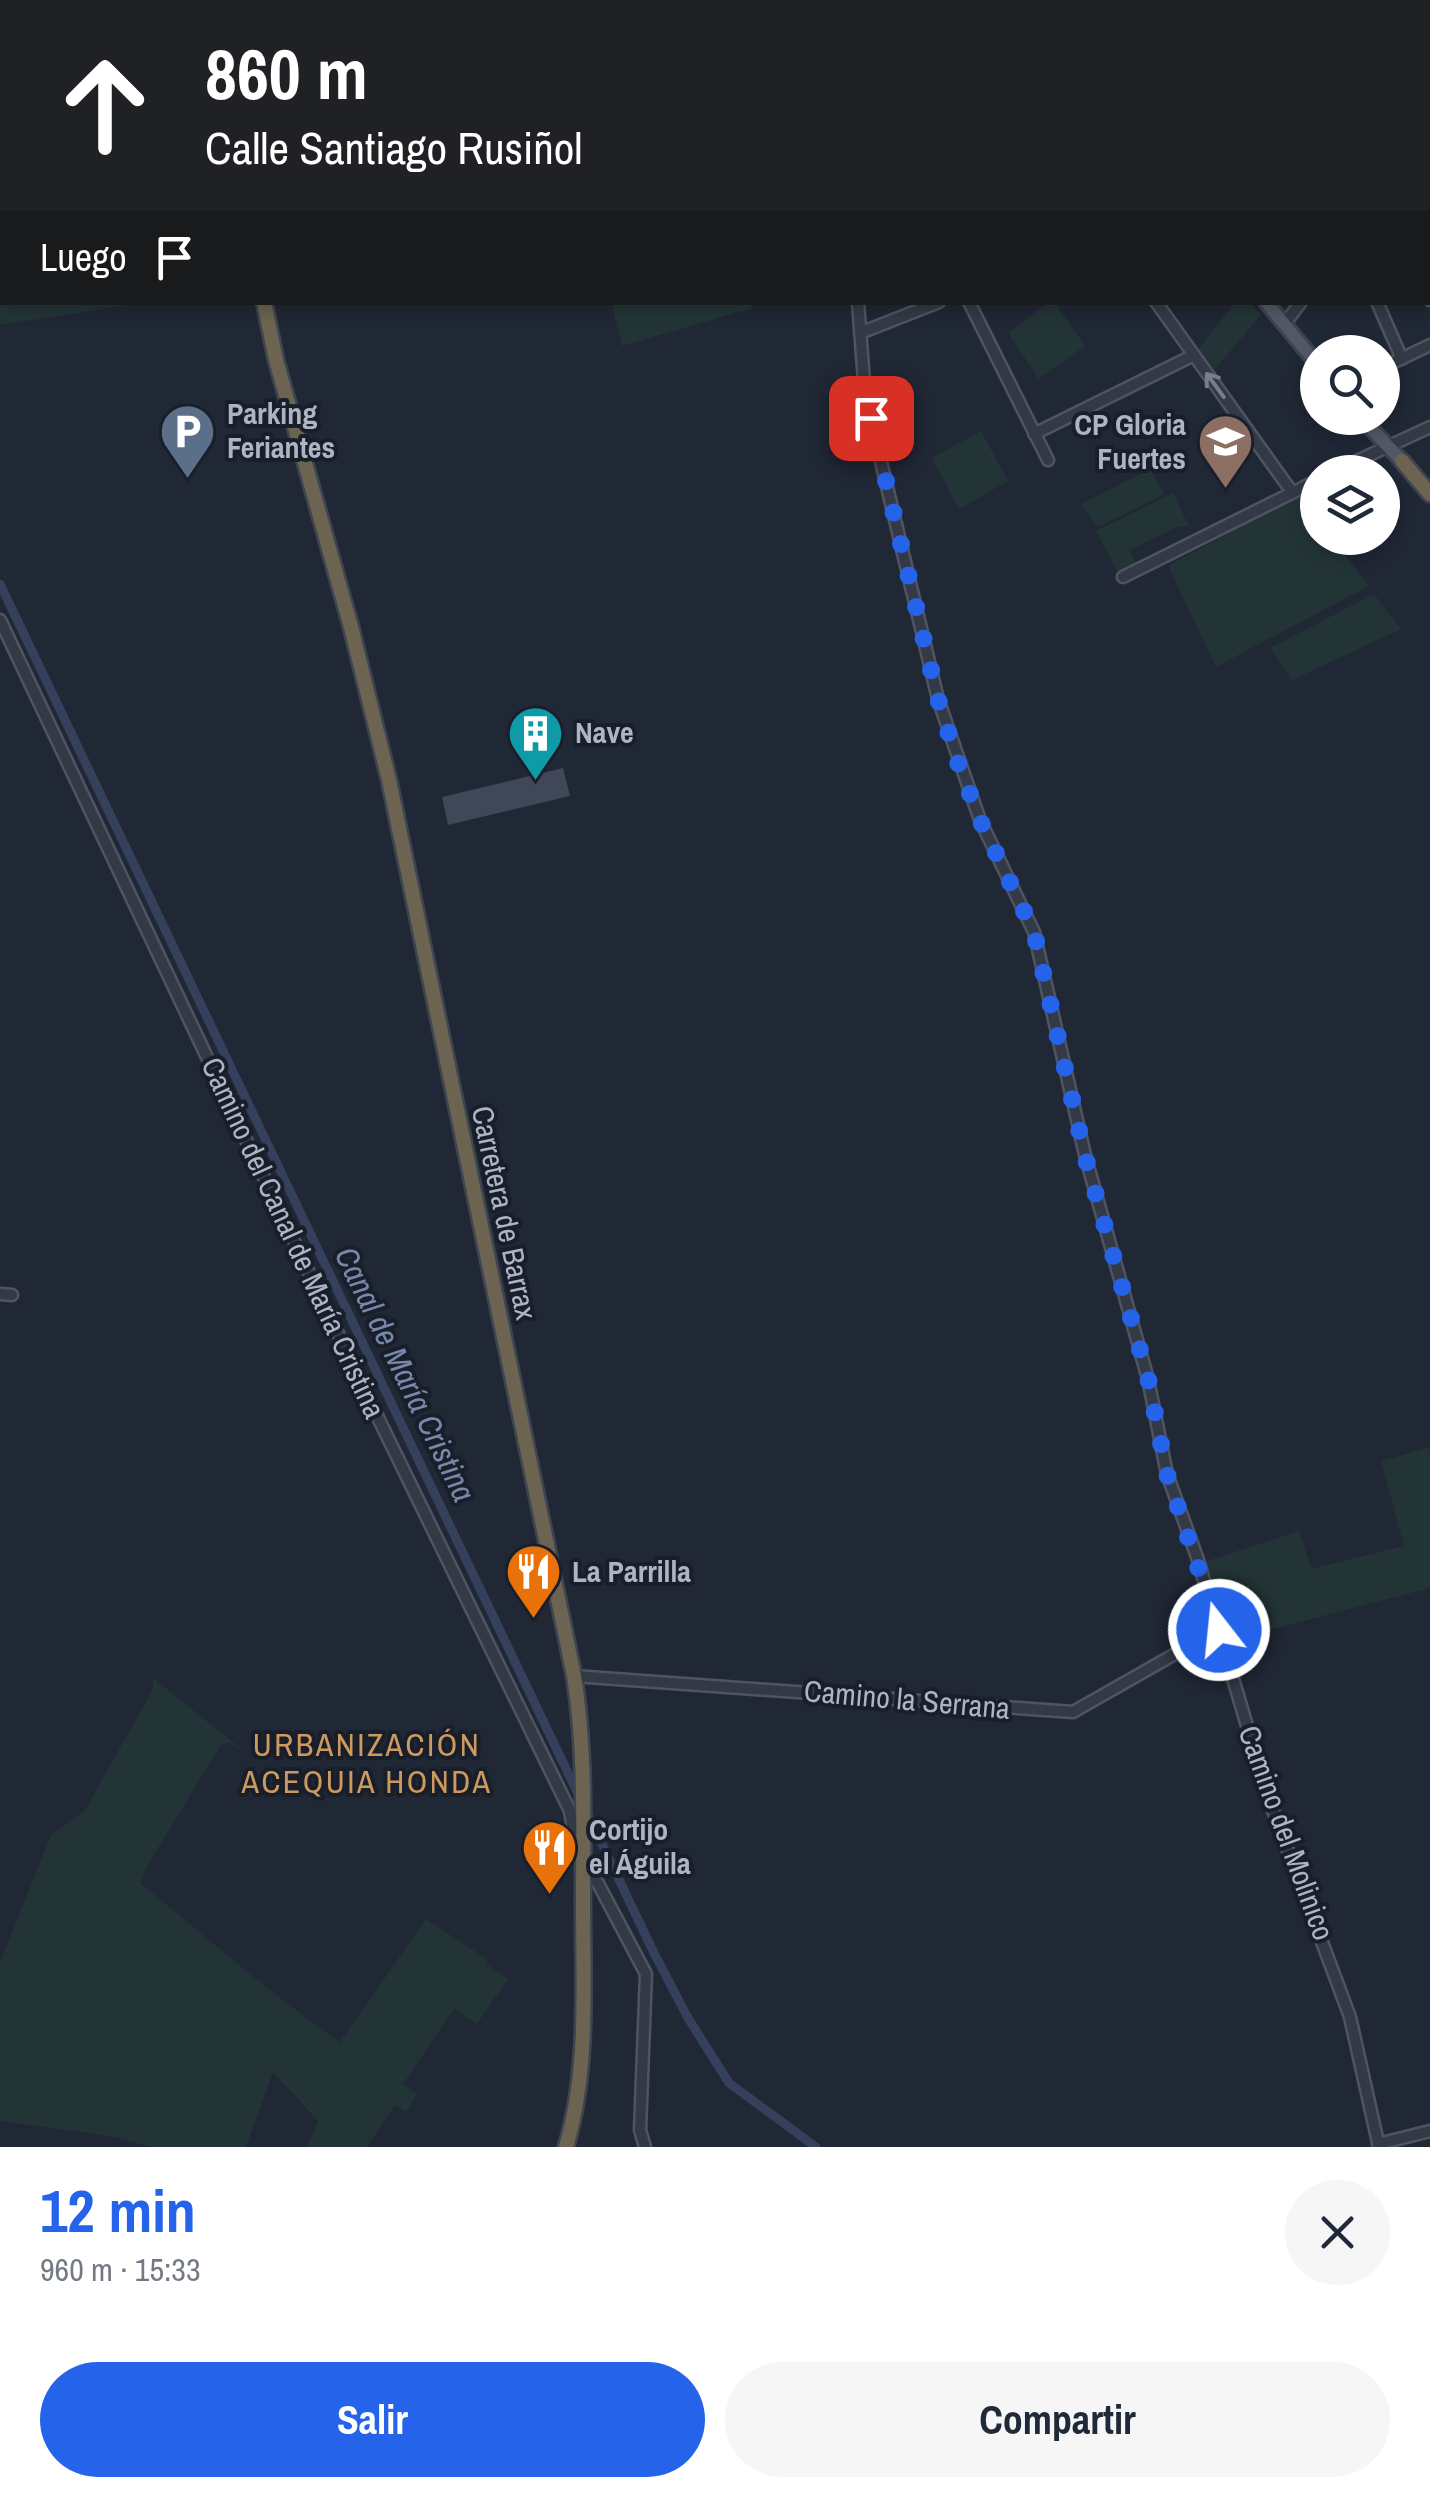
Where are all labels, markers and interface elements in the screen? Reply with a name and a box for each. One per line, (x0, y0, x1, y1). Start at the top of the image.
text: 860 m (205, 27, 368, 121)
icon: ahead (40, 40, 170, 170)
text: Calle Santiago Rusiñol (205, 117, 582, 178)
icon: arrive (147, 230, 202, 285)
text: Luego (40, 232, 127, 283)
map controls (1300, 335, 1400, 555)
button: search (1300, 335, 1400, 435)
one-way arrow (1205, 371, 1226, 399)
pin (829, 376, 914, 461)
icon: arrive (844, 391, 899, 446)
place label: Parking Feriantes (227, 393, 335, 467)
parking icon: Parking Feriantes (158, 401, 218, 480)
place label: CP Gloria Fuertes (1074, 404, 1186, 478)
school or university icon: CP Gloria Fuertes (1195, 412, 1255, 491)
button: layers (1300, 455, 1400, 555)
building icon: Nave (506, 703, 566, 782)
place label: Nave (575, 712, 634, 752)
street label: Camino del Canal de María Cristina (193, 1051, 395, 1425)
street label: Carretera de Barrax (463, 1102, 547, 1324)
water label: Canal de María Cristina (325, 1239, 486, 1508)
restaurant icon: La Parrilla (503, 1542, 563, 1621)
place label: La Parrilla (572, 1551, 691, 1591)
position arrow (1167, 1578, 1271, 1682)
street label: Camino la Serrana (803, 1670, 1012, 1728)
street label: Camino del Molinico (1230, 1720, 1344, 1946)
district label: URBANIZACIÓN ACEQUIA HONDA (240, 1723, 493, 1803)
place label: Cortijo el Águila (589, 1809, 691, 1883)
restaurant icon: Cortijo el Águila (520, 1817, 580, 1896)
text: 12 min (40, 2170, 196, 2251)
button: close (1285, 2180, 1390, 2285)
text: 960 m · 15:33 (40, 2248, 200, 2291)
button: Salir (40, 2362, 705, 2477)
button: Compartir (725, 2362, 1390, 2477)

